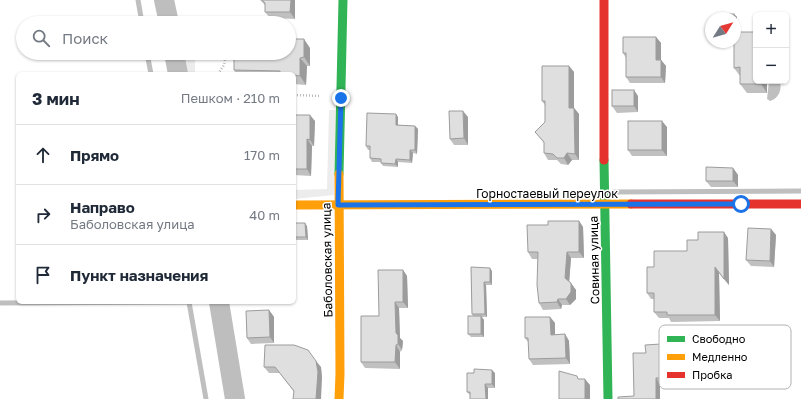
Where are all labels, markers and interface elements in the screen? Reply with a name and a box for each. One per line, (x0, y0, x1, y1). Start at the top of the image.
north arrow (705, 12, 741, 48)
map controls (753, 12, 789, 84)
button: + (753, 12, 789, 48)
search box (16, 16, 296, 60)
icon: search (30, 27, 52, 49)
text: Поиск (62, 29, 108, 47)
button: − (753, 48, 789, 84)
text: 3 мин (32, 88, 80, 109)
route end (332, 89, 350, 107)
text: Пешком · 210 m (181, 90, 280, 106)
icon: ahead (32, 144, 54, 166)
text: Прямо (70, 146, 119, 164)
text: 170 m (244, 147, 280, 163)
street label: Горностаевый переулок (476, 186, 618, 201)
route start (732, 195, 750, 213)
text: Направо (70, 198, 135, 216)
street label: Баболовская улица (318, 202, 336, 318)
icon: right (32, 204, 54, 226)
text: 40 m (249, 207, 280, 223)
text: Баболовская улица (70, 216, 195, 232)
street label: Совиная улица (586, 216, 602, 304)
icon: arrive (32, 264, 54, 286)
text: Пункт назначения (70, 266, 208, 284)
legend (659, 325, 791, 389)
text: Свободно (692, 332, 746, 345)
text: Медленно (692, 350, 748, 363)
text: Пробка (692, 368, 733, 381)

